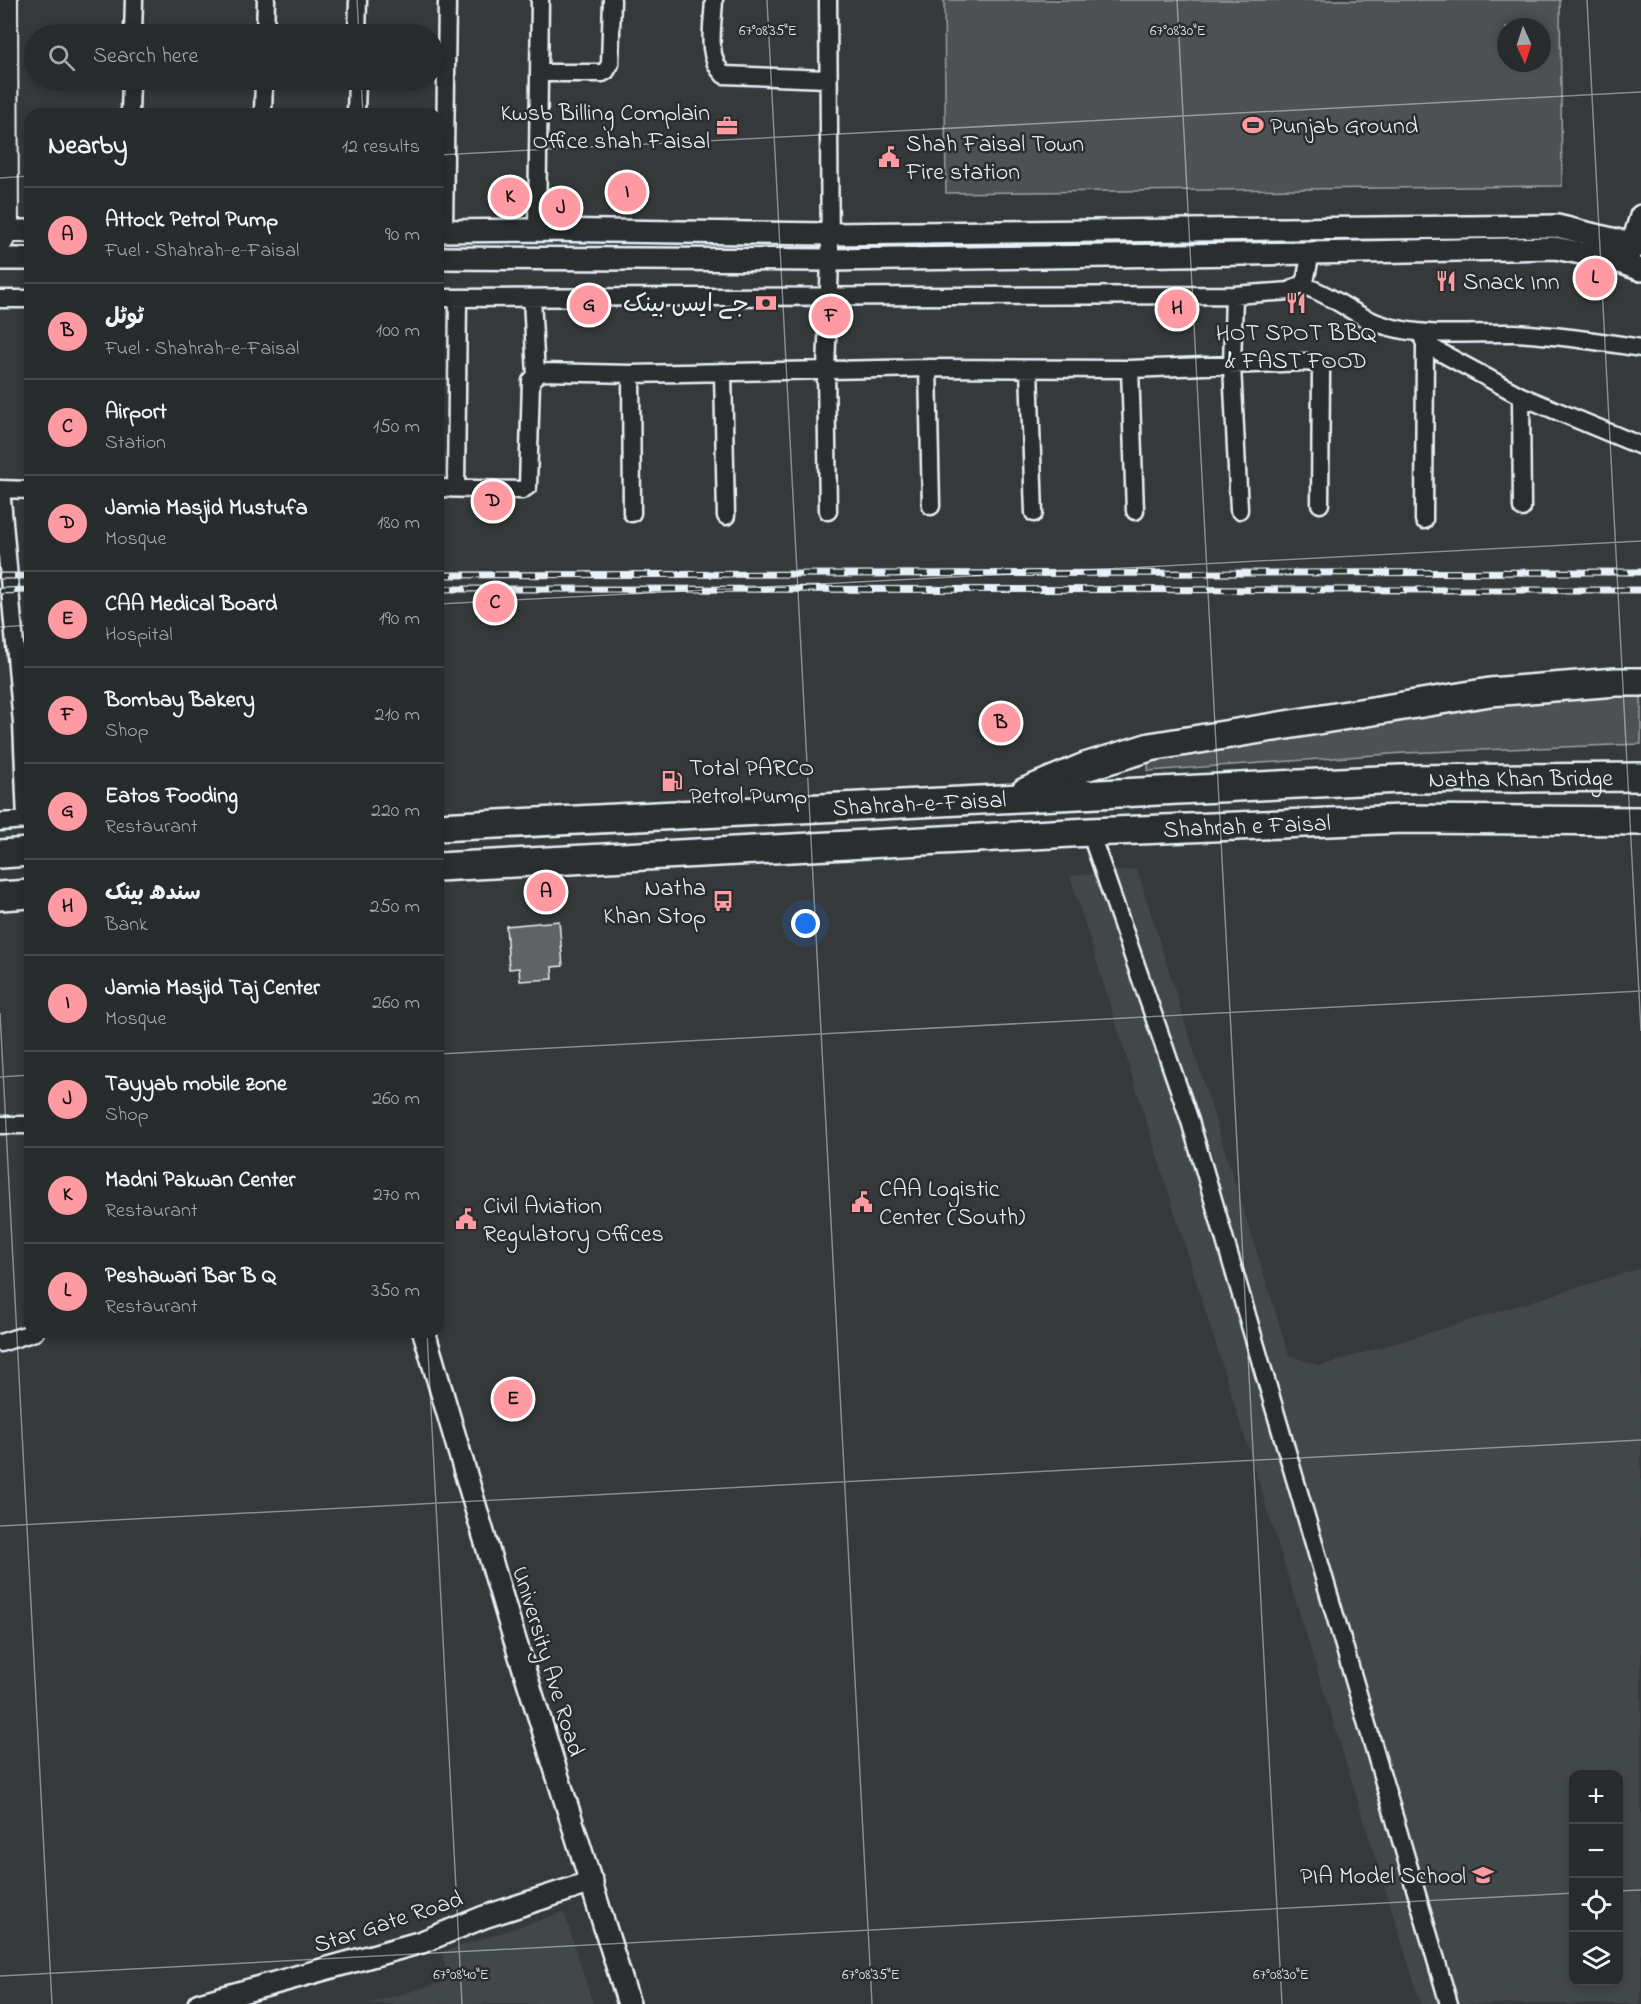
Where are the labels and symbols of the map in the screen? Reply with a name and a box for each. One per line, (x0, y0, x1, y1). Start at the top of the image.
north arrow (1497, 18, 1551, 72)
text: 67°08'35"E (739, 20, 797, 42)
text: 67°08'30"E (1150, 20, 1206, 42)
place label: Kwsb Billing Complain Office shah Faisal (500, 97, 710, 160)
place label: Punjab Ground (1270, 110, 1419, 145)
sports icon: Punjab Ground (1241, 113, 1265, 137)
office icon: Kwsb Billing Complain Office shah Faisal (715, 114, 739, 138)
place label: Shah Faisal Town Fire station (905, 128, 1084, 191)
public building icon: Shah Faisal Town Fire station (877, 145, 901, 169)
pin: I (608, 170, 646, 214)
pin: K (490, 174, 530, 220)
pin: J (542, 186, 580, 230)
pin: L (1576, 256, 1614, 300)
place label: Snack Inn (1463, 266, 1560, 301)
restaurant icon: Snack Inn (1434, 269, 1458, 293)
pin: G (570, 282, 608, 328)
pin: H (1158, 286, 1196, 332)
place label: جے ایس بینک (623, 288, 749, 323)
bank icon: جے ایس بینک (754, 291, 778, 315)
restaurant icon: HOT SPOT BBQ & FAST FOOD (1284, 291, 1308, 315)
pin: F (812, 294, 850, 338)
place label: HOT SPOT BBQ & FAST FOOD (1216, 317, 1377, 380)
pin: D (474, 478, 512, 524)
pin: C (476, 580, 514, 626)
pin: B (982, 700, 1020, 746)
place label: Total PARCO Petrol Pump (689, 752, 814, 815)
street label: Natha Khan Bridge (1428, 762, 1613, 799)
fuel station icon: Total PARCO Petrol Pump (660, 769, 684, 793)
street label: Shahrah-e-Faisal (832, 784, 1007, 827)
street label: Shahrah e Faisal (1162, 807, 1332, 849)
pin: A (526, 870, 566, 914)
place label: Natha Khan Stop (603, 872, 706, 935)
bus stop icon: Natha Khan Stop (711, 889, 735, 913)
your location (791, 909, 820, 938)
place label: CAA Logistic Center (South) (879, 1173, 1025, 1236)
place label: Civil Aviation Regulatory Offices (483, 1190, 664, 1254)
public building icon: CAA Logistic Center (South) (850, 1190, 874, 1214)
public building icon: Civil Aviation Regulatory Offices (454, 1207, 478, 1231)
pin: E (494, 1376, 532, 1422)
street label: University Ave Road (500, 1562, 592, 1762)
place label: PIA Model School (1300, 1860, 1466, 1895)
school or university icon: PIA Model School (1471, 1863, 1495, 1887)
street label: Star Gate Road (310, 1883, 468, 1964)
text: 67°08'40"E (433, 1964, 489, 1986)
text: 67°08'35"E (842, 1964, 900, 1986)
text: 67°08'30"E (1253, 1964, 1309, 1986)

